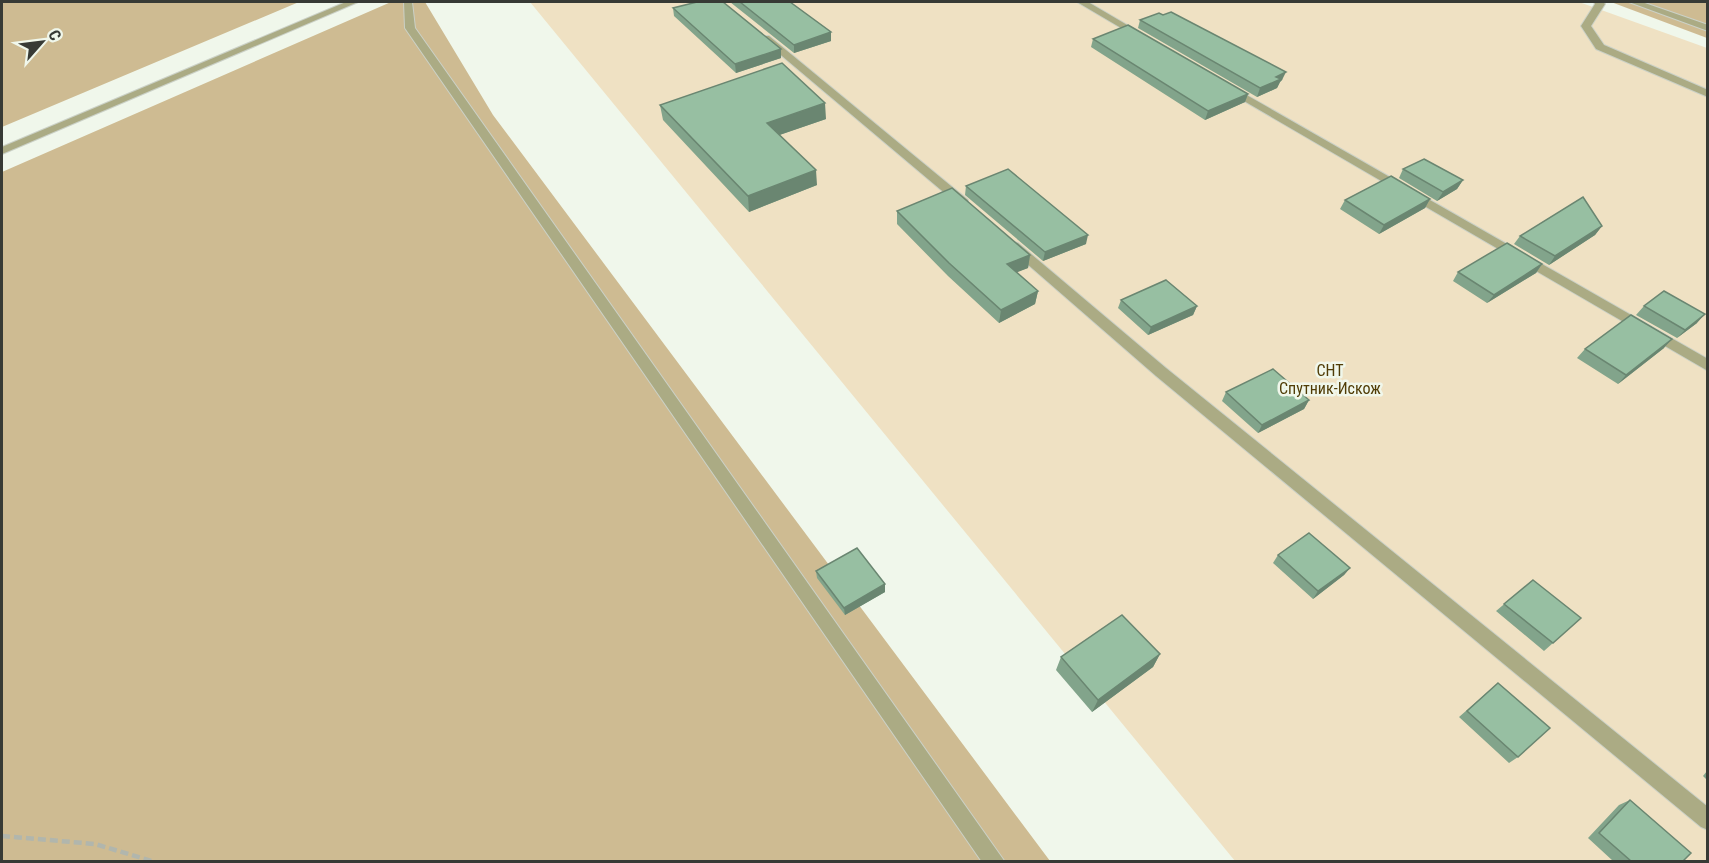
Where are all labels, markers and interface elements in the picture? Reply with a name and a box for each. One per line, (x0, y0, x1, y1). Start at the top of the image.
north arrow (12, 12, 72, 72)
text: С (44, 27, 65, 44)
park label: СНТ Спутник-Искож (1279, 361, 1381, 398)

